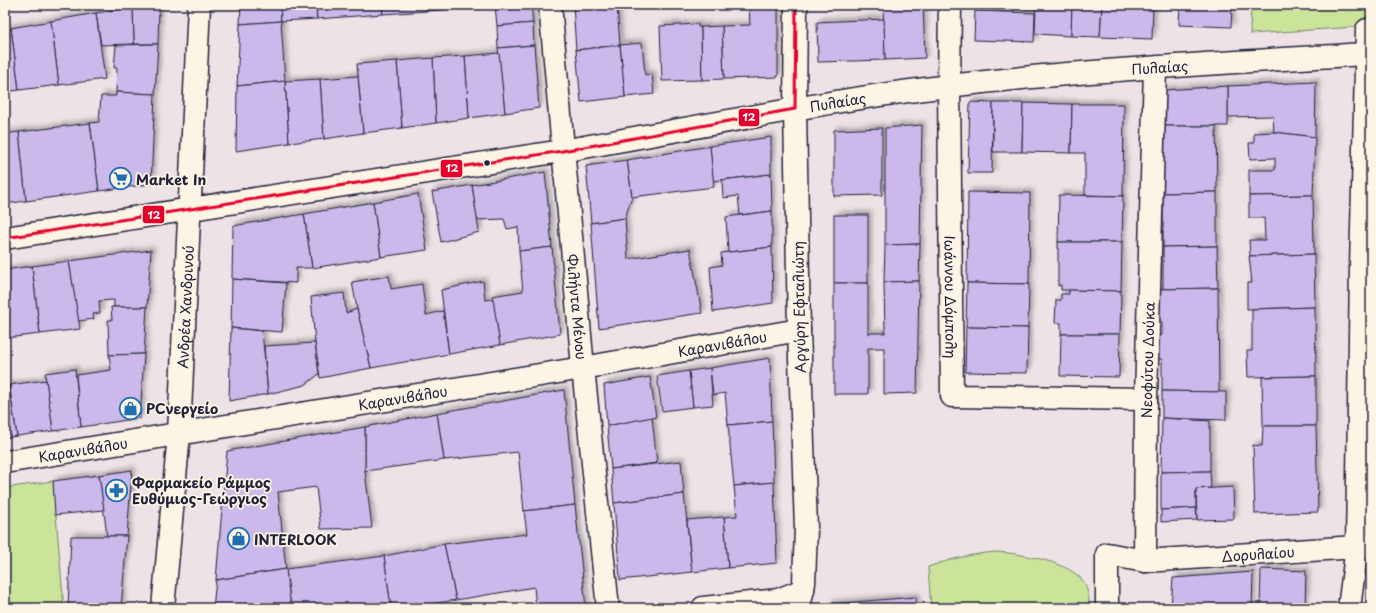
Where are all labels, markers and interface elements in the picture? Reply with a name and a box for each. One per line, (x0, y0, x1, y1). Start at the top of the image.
street label: Πυλαίας (1131, 54, 1189, 79)
street label: Πυλαίας (808, 87, 867, 117)
line badge: 12 (738, 108, 760, 127)
text: 12 (743, 108, 756, 125)
unlabelled marker (482, 158, 492, 168)
line badge: 12 (440, 159, 463, 178)
text: 12 (446, 159, 459, 176)
supermarket icon: Market In (107, 166, 133, 192)
place label: Market In (136, 169, 207, 190)
line badge: 12 (142, 205, 165, 224)
text: 12 (148, 206, 161, 223)
street label: Ιωάννου Δόμπολη (940, 235, 962, 359)
street label: Αργύρη Εφταλιώτη (787, 241, 811, 373)
street label: Ανδρέα Χανδρινού (172, 245, 198, 369)
street label: Φιλήντα Μένου (562, 253, 593, 360)
street label: Νεοφύτου Δούκα (1135, 302, 1159, 418)
street label: Καρανιβάλου (676, 325, 768, 362)
street label: Καρανιβάλου (357, 380, 449, 415)
shop icon: PCνεργείο (117, 395, 143, 421)
place label: PCνεργείο (146, 398, 218, 419)
street label: Καρανιβάλου (37, 432, 129, 467)
place label: Φαρμακείο Ράμμος Ευθύμιος-Γεώργιος (132, 472, 271, 509)
pharmacy icon: Φαρμακείο Ράμμος Ευθύμιος-Γεώργιος (104, 477, 130, 503)
shop icon: INTERLOOK (226, 526, 252, 552)
place label: INTERLOOK (254, 529, 337, 550)
street label: Δορυλαίου (1221, 541, 1295, 566)

